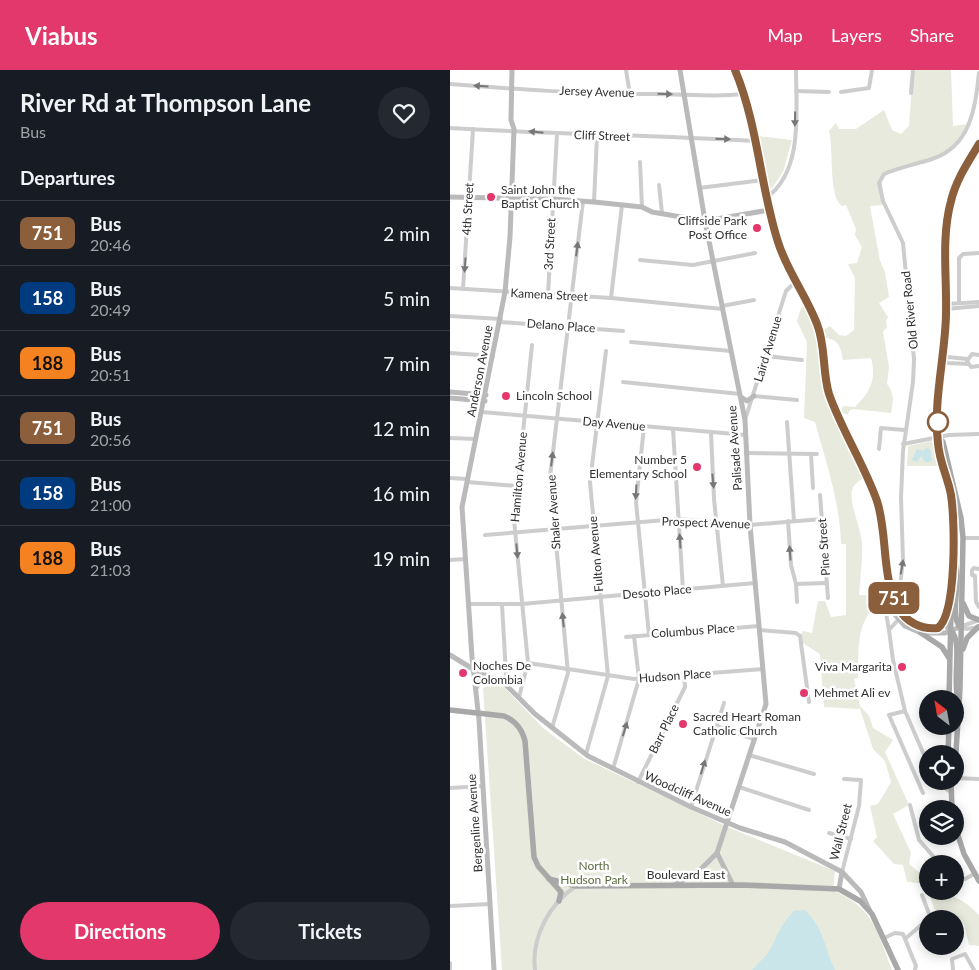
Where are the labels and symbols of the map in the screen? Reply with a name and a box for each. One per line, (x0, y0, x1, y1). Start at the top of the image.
one-way arrow (472, 82, 488, 90)
street label: Jersey Avenue (559, 83, 635, 100)
one-way arrow (657, 90, 673, 98)
one-way arrow (791, 111, 799, 127)
one-way arrow (528, 127, 544, 135)
street label: Cliff Street (574, 127, 631, 144)
one-way arrow (715, 136, 731, 144)
street label: 4th Street (459, 182, 476, 236)
place label: Saint John the Baptist Church (501, 182, 579, 211)
marker: Saint John the Baptist Church (485, 191, 497, 203)
place label: Cliffside Park Post Office (678, 213, 748, 242)
street label: 3rd Street (541, 217, 558, 271)
marker: Cliffside Park Post Office (751, 222, 763, 234)
one-way arrow (573, 240, 581, 256)
one-way arrow (460, 257, 468, 273)
street label: Old River Road (898, 270, 921, 350)
street label: Kamena Street (510, 285, 589, 304)
street label: Laird Avenue (750, 314, 785, 384)
street label: Delano Place (526, 316, 596, 335)
street label: Anderson Avenue (463, 324, 496, 418)
place label: Lincoln School (516, 388, 592, 403)
marker: Lincoln School (500, 390, 512, 402)
street label: Palisade Avenue (724, 405, 745, 491)
unlabelled marker (927, 411, 949, 433)
street label: Day Avenue (582, 413, 646, 434)
street label: Hamilton Avenue (507, 431, 530, 523)
one-way arrow (548, 450, 556, 466)
place label: Number 5 Elementary School (589, 452, 687, 481)
marker: Number 5 Elementary School (691, 461, 703, 473)
street label: Shaler Avenue (543, 474, 564, 550)
one-way arrow (709, 474, 717, 490)
one-way arrow (632, 485, 640, 501)
street label: Prospect Avenue (661, 513, 751, 532)
street label: Fulton Avenue (585, 516, 606, 593)
street label: Pine Street (814, 517, 833, 576)
one-way arrow (675, 533, 683, 549)
one-way arrow (513, 543, 521, 559)
one-way arrow (786, 545, 794, 561)
one-way arrow (898, 558, 906, 574)
street label: Desoto Place (622, 581, 692, 602)
line badge: 751 (865, 582, 923, 614)
one-way arrow (559, 612, 567, 628)
street label: Columbus Place (651, 620, 735, 641)
place label: Noches De Colombia (473, 658, 531, 687)
place label: Viva Margarita (815, 659, 892, 674)
marker: Viva Margarita (896, 661, 908, 673)
street label: Hudson Place (638, 666, 711, 686)
marker: Noches De Colombia (457, 667, 469, 679)
place label: Mehmet Ali ev (814, 685, 891, 700)
marker: Mehmet Ali ev (798, 687, 810, 699)
north arrow (919, 690, 964, 735)
street label: Barr Place (645, 702, 682, 756)
place label: Sacred Heart Roman Catholic Church (693, 709, 801, 738)
marker: Sacred Heart Roman Catholic Church (677, 718, 689, 730)
one-way arrow (621, 722, 629, 737)
one-way arrow (700, 759, 708, 774)
street label: Woodcliff Avenue (642, 768, 734, 819)
street label: Bergenline Avenue (464, 773, 485, 873)
street label: Wall Street (826, 801, 855, 862)
park label: North Hudson Park (560, 858, 629, 887)
street label: Boulevard East (647, 867, 726, 882)

